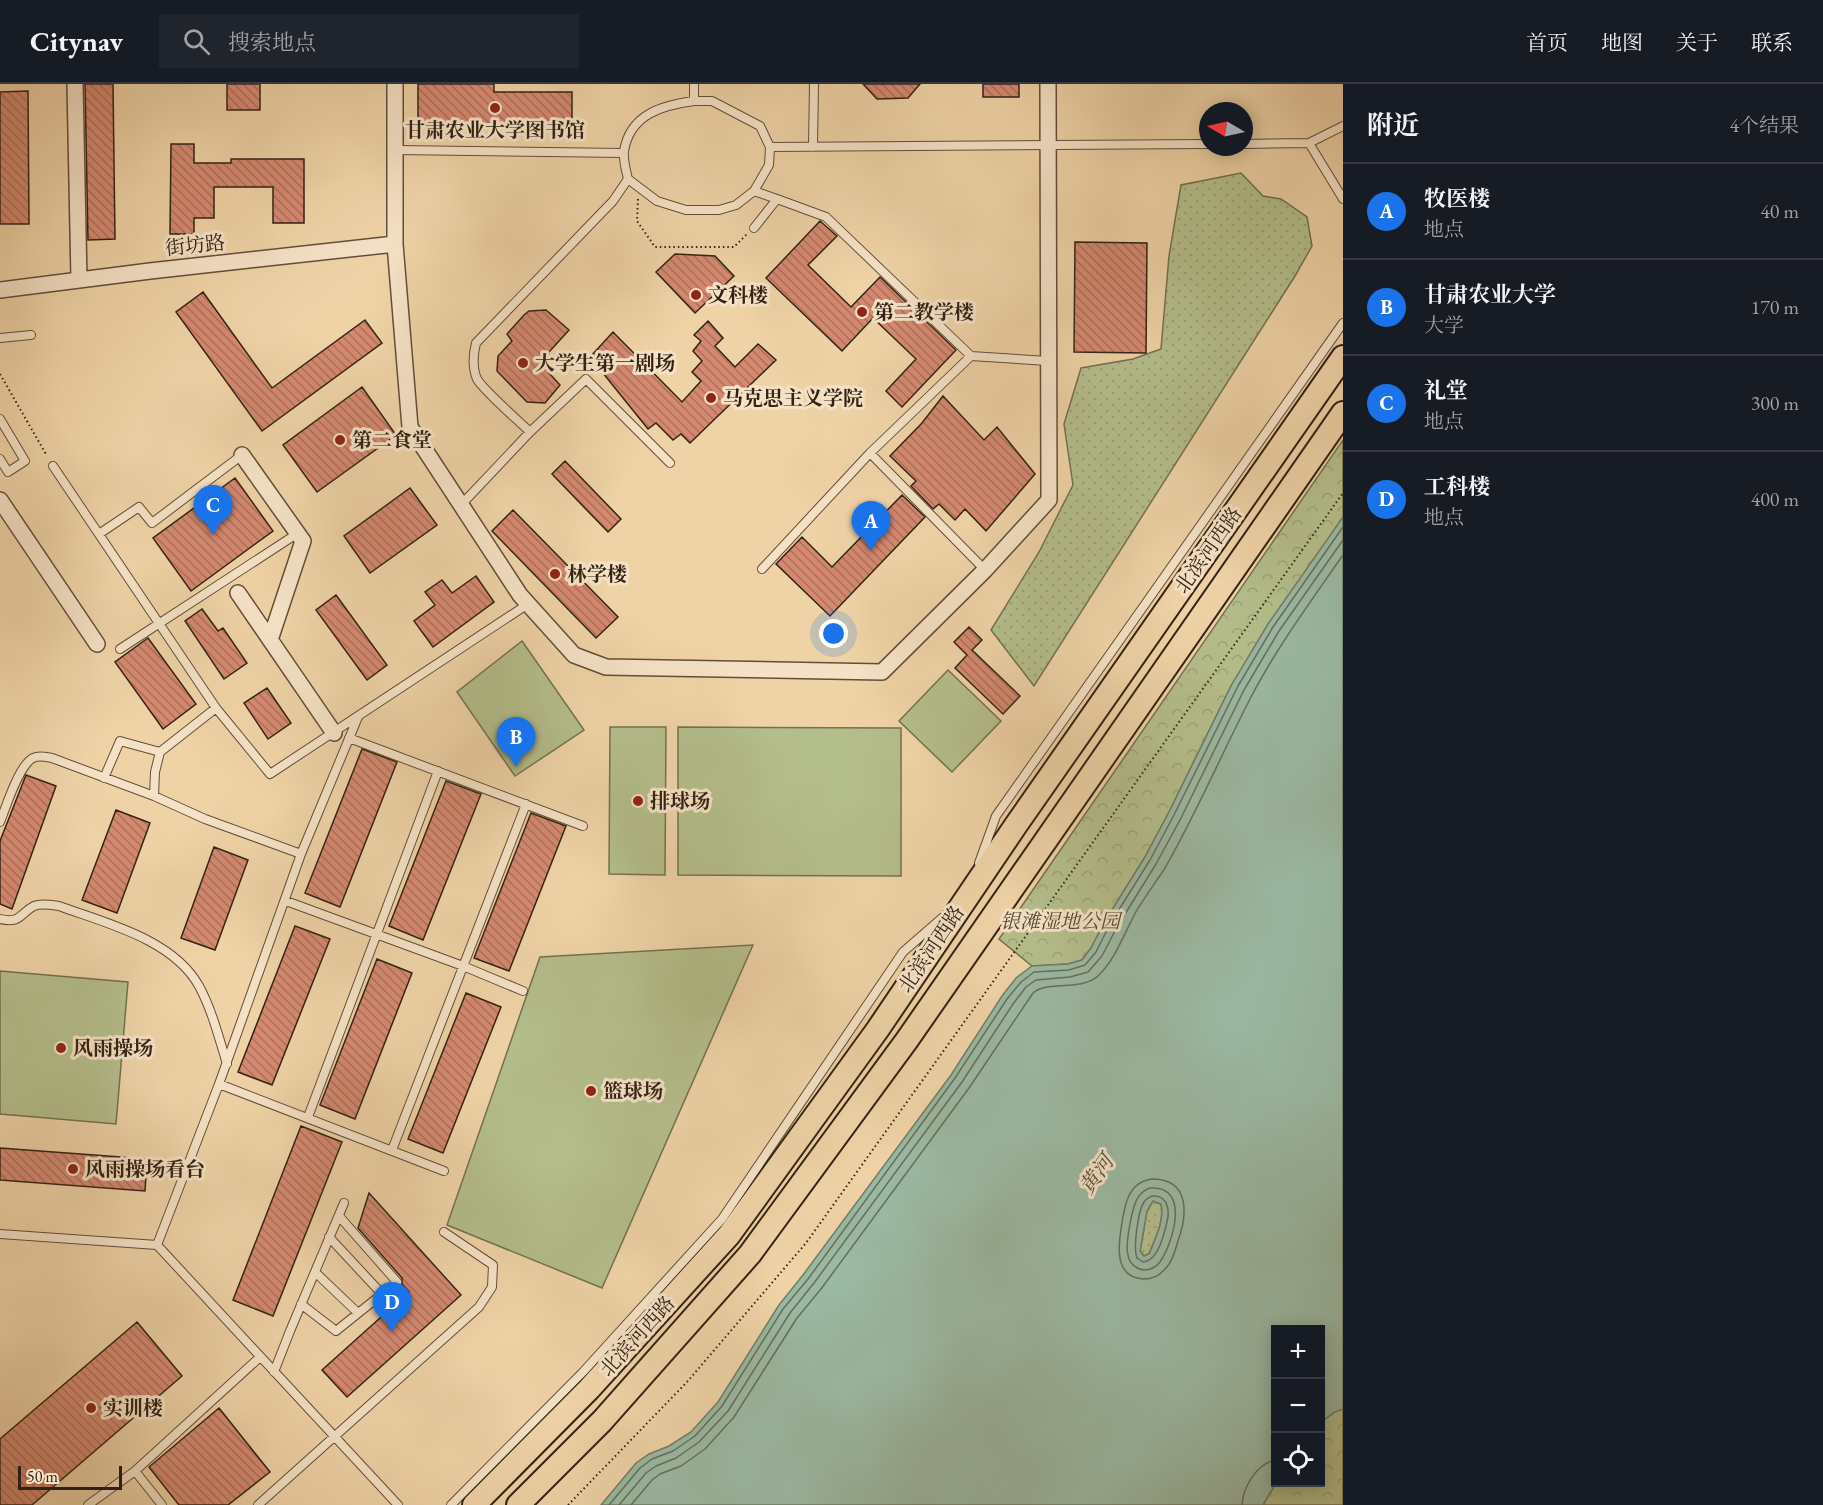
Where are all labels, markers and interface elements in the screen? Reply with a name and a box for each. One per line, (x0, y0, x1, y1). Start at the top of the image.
search box (159, 14, 579, 68)
text: Citynav (30, 23, 123, 59)
icon: search (180, 25, 213, 58)
text: 搜索地点 (228, 28, 316, 57)
text: 首页 (1526, 29, 1568, 56)
text: 地图 (1601, 29, 1643, 56)
text: 关于 (1676, 29, 1718, 56)
text: 联系 (1751, 29, 1793, 56)
marker: 甘肃农业大学图书馆 (488, 101, 502, 115)
north arrow (1199, 102, 1253, 156)
text: 附近 (1367, 108, 1419, 142)
text: 4个结果 (1729, 112, 1799, 138)
place label: 甘肃农业大学图书馆 (405, 117, 585, 143)
text: 牧医楼 (1424, 184, 1490, 213)
text: A (1379, 198, 1394, 224)
text: 40 m (1760, 198, 1799, 224)
text: 地点 (1424, 216, 1464, 242)
street label: 街坊路 (164, 229, 226, 261)
text: 甘肃农业大学 (1424, 280, 1556, 309)
place label: 文科楼 (708, 282, 768, 308)
marker: 文科楼 (689, 288, 703, 302)
text: B (1380, 294, 1393, 320)
text: 170 m (1751, 294, 1799, 320)
place label: 第二教学楼 (874, 299, 974, 325)
marker: 第二教学楼 (855, 305, 869, 319)
text: 大学 (1424, 312, 1464, 338)
place label: 大学生第一剧场 (535, 350, 675, 376)
marker: 大学生第一剧场 (516, 356, 530, 370)
text: 礼堂 (1424, 376, 1468, 405)
place label: 马克思主义学院 (723, 385, 863, 411)
text: C (1379, 390, 1394, 416)
text: 300 m (1751, 390, 1799, 416)
marker: 马克思主义学院 (704, 391, 718, 405)
text: 地点 (1424, 408, 1464, 434)
place label: 第二食堂 (352, 427, 432, 453)
marker: 第二食堂 (333, 433, 347, 447)
text: 工科楼 (1424, 472, 1490, 501)
pin: C (194, 486, 232, 535)
text: D (1379, 486, 1394, 512)
text: 400 m (1751, 486, 1799, 512)
pin: A (852, 502, 890, 551)
street label: 北滨河西路 (1169, 502, 1247, 598)
text: 地点 (1424, 504, 1464, 530)
place label: 林学楼 (567, 561, 627, 587)
marker: 林学楼 (548, 567, 562, 581)
your location (819, 619, 848, 648)
pin: B (496, 718, 536, 767)
place label: 排球场 (650, 788, 710, 814)
marker: 排球场 (631, 794, 645, 808)
street label: 北滨河西路 (892, 900, 970, 998)
park label: 银滩湿地公园 (1000, 908, 1123, 934)
place label: 风雨操场 (73, 1035, 153, 1061)
marker: 风雨操场 (54, 1041, 68, 1055)
place label: 篮球场 (603, 1078, 663, 1104)
marker: 篮球场 (584, 1084, 598, 1098)
water label: 黄河 (1073, 1146, 1122, 1199)
place label: 风雨操场看台 (85, 1156, 205, 1182)
marker: 风雨操场看台 (66, 1162, 80, 1176)
pin: D (372, 1282, 412, 1332)
street label: 北滨河西路 (594, 1290, 680, 1382)
map controls (1271, 1325, 1325, 1487)
button: + (1271, 1325, 1325, 1379)
button: − (1271, 1379, 1325, 1433)
place label: 实训楼 (103, 1395, 163, 1421)
marker: 实训楼 (84, 1401, 98, 1415)
button: locate (1271, 1433, 1325, 1487)
scale bar (18, 1463, 122, 1490)
text: 50 m (27, 1466, 58, 1487)

